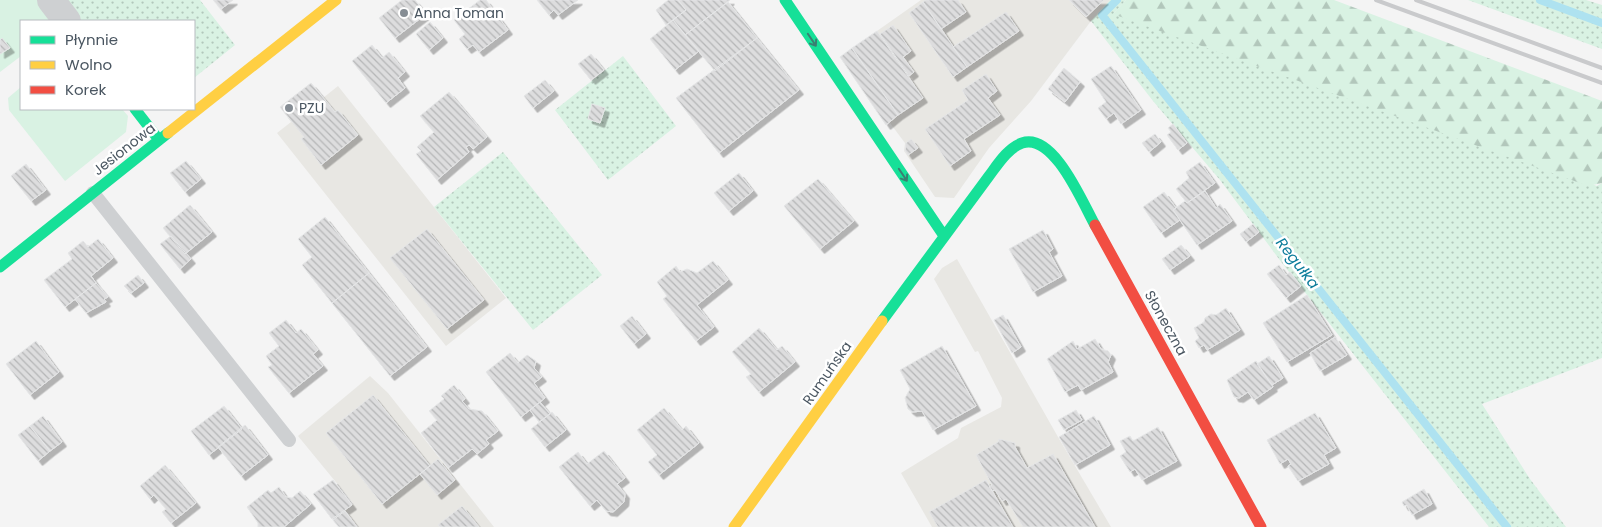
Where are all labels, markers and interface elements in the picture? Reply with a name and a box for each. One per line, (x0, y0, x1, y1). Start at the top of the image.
place label: Anna Toman (414, 3, 504, 23)
marker: Anna Toman (398, 7, 410, 19)
legend (20, 20, 195, 110)
text: Płynnie (65, 29, 118, 50)
one-way arrow (807, 33, 817, 47)
text: Wolno (65, 54, 112, 75)
text: Korek (65, 79, 106, 100)
place label: PZU (299, 98, 324, 118)
marker: PZU (283, 102, 295, 114)
street label: Jesionowa (88, 118, 160, 180)
one-way arrow (898, 168, 909, 182)
water label: Regułka (1271, 233, 1325, 293)
street label: Słoneczna (1140, 287, 1192, 359)
street label: Rumuńska (798, 337, 856, 409)

